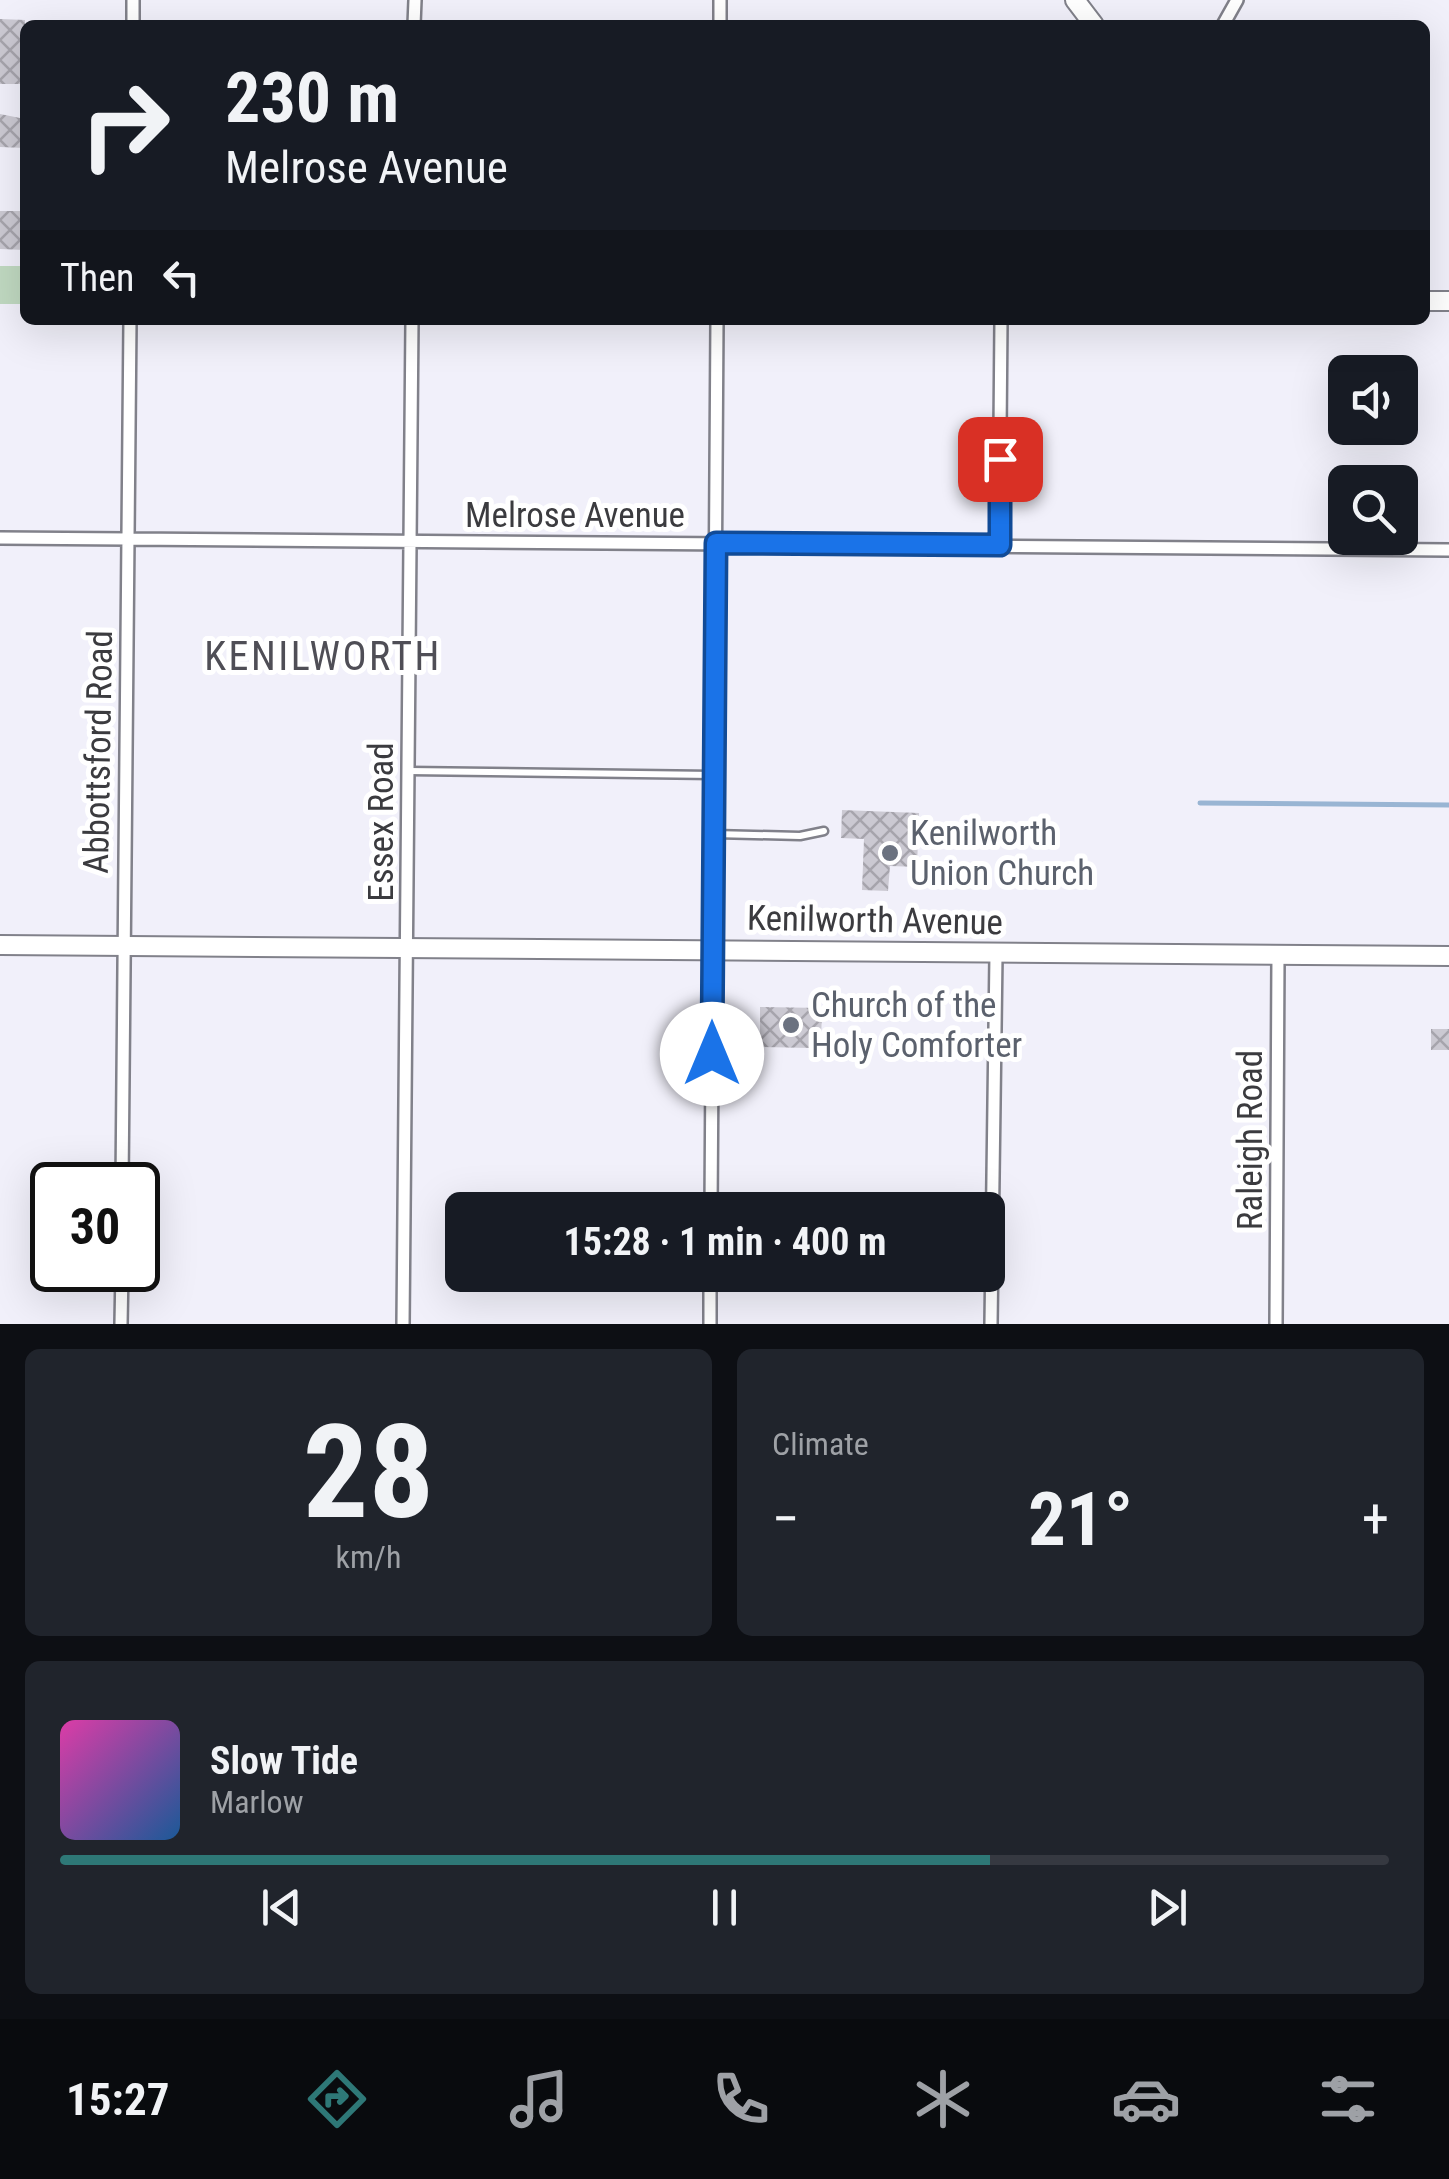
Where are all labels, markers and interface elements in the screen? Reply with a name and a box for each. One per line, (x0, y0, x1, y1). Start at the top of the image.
text: 230 m (225, 57, 399, 139)
icon: right (60, 60, 190, 190)
text: Melrose Avenue (225, 141, 508, 194)
icon: left (154, 250, 209, 305)
text: Then (60, 256, 134, 300)
map controls (1328, 355, 1418, 555)
button: sound (1328, 355, 1418, 445)
pin (958, 417, 1043, 502)
icon: arrive (973, 432, 1028, 487)
button: search (1328, 465, 1418, 555)
street label: Melrose Avenue (465, 495, 685, 536)
street label: Abbottsford Road (76, 630, 121, 874)
district label: KENILWORTH (204, 633, 442, 680)
street label: Essex Road (361, 742, 402, 902)
place label: Kenilworth Union Church (910, 813, 1094, 894)
marker: Kenilworth Union Church (879, 842, 901, 864)
street label: Kenilworth Avenue (747, 898, 1003, 943)
place label: Church of the Holy Comforter (811, 985, 1022, 1066)
position arrow (660, 1002, 764, 1106)
marker: Church of the Holy Comforter (780, 1014, 802, 1036)
street label: Raleigh Road (1230, 1050, 1271, 1230)
speed limit sign: 30 (30, 1162, 160, 1292)
text: 15:28 · 1 min · 400 m (564, 1220, 886, 1264)
text: 28 (303, 1396, 434, 1549)
text: Climate (772, 1425, 869, 1463)
text: 21° (1028, 1475, 1133, 1563)
text: − (772, 1487, 800, 1551)
text: + (1362, 1487, 1389, 1551)
text: km/h (336, 1538, 401, 1576)
text: Slow Tide (210, 1739, 358, 1783)
text: Marlow (210, 1783, 303, 1821)
icon: previous (254, 1880, 309, 1935)
icon: pause (697, 1880, 752, 1935)
icon: next (1140, 1880, 1195, 1935)
icon: directions (302, 2064, 372, 2134)
icon: music (504, 2064, 574, 2134)
icon: phone (706, 2064, 776, 2134)
icon: climate (908, 2064, 978, 2134)
icon: car (1111, 2064, 1181, 2134)
icon: filters (1313, 2064, 1383, 2134)
text: 15:27 (66, 2073, 169, 2126)

